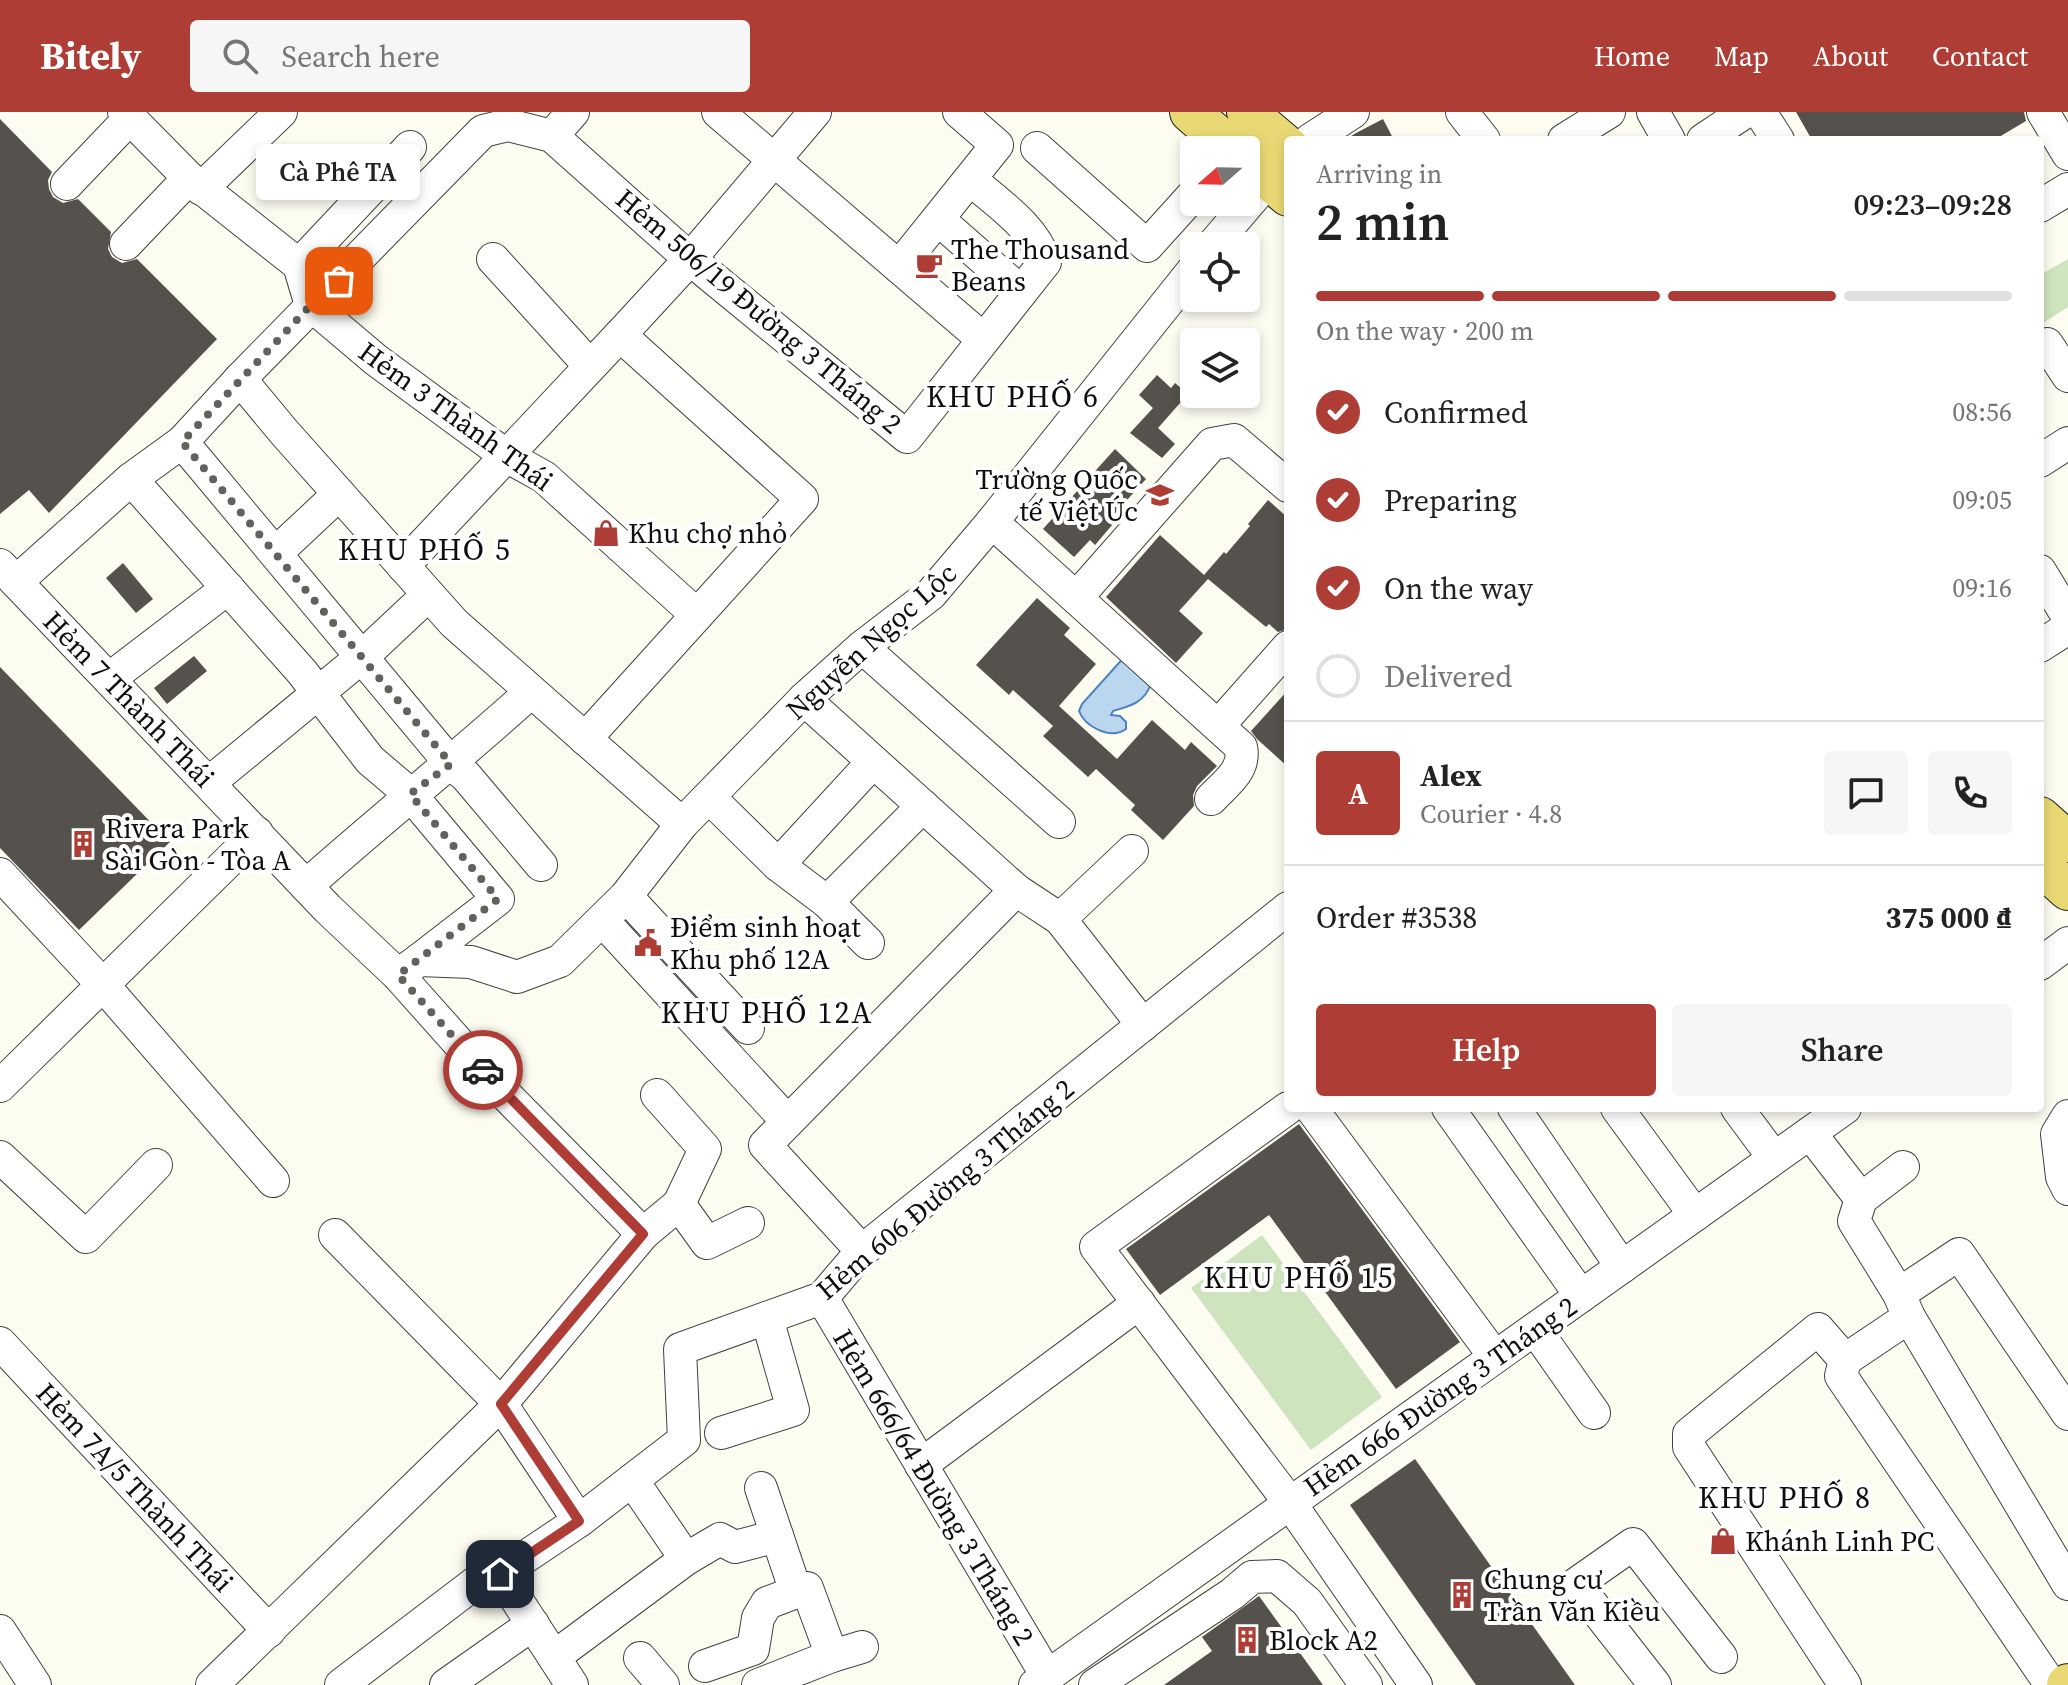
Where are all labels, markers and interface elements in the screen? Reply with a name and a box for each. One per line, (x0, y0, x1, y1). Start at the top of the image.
search box (190, 20, 750, 92)
text: Bitely (40, 30, 142, 82)
icon: search (218, 34, 262, 78)
text: Search here (282, 36, 440, 77)
text: Home (1594, 37, 1670, 75)
text: Map (1714, 37, 1769, 75)
text: About (1813, 37, 1888, 75)
text: Contact (1932, 37, 2028, 75)
north arrow (1180, 136, 1260, 216)
map controls (1180, 136, 1260, 408)
callout: Cà Phê TA (257, 145, 421, 201)
text: Cà Phê TA (279, 154, 397, 190)
text: Arriving in (1316, 156, 1442, 192)
street label: Hẻm 506/19 Đường 3 Tháng 2 (608, 180, 910, 442)
text: 09:23–09:28 (1853, 184, 2012, 225)
text: 2 min (1316, 186, 1449, 257)
place label: The Thousand Beans (951, 230, 1129, 300)
button: locate (1180, 232, 1260, 312)
pin (305, 247, 373, 315)
cafe icon: The Thousand Beans (914, 250, 944, 280)
icon: bag (317, 259, 361, 303)
text: On the way · 200 m (1316, 313, 1534, 349)
button: layers (1180, 328, 1260, 408)
street label: Hẻm 3 Thành Thái (351, 333, 561, 499)
district label: KHU PHỐ 6 (926, 376, 1100, 417)
icon: check (1316, 390, 1360, 434)
text: Confirmed (1384, 392, 1528, 433)
text: 08:56 (1952, 394, 2012, 430)
place label: Trường Quốc tế Việt Úc (976, 460, 1138, 530)
icon: check (1316, 478, 1360, 522)
school or university icon: Trường Quốc tế Việt Úc (1145, 480, 1175, 510)
text: Preparing (1384, 480, 1517, 521)
text: 09:05 (1952, 482, 2012, 518)
place label: Khu chợ nhỏ (628, 514, 787, 552)
shop icon: Khu chợ nhỏ (591, 518, 621, 548)
district label: KHU PHỐ 5 (338, 529, 512, 570)
street label: Nguyễn Ngọc Lộc (778, 554, 964, 728)
icon: check (1316, 566, 1360, 610)
text: On the way (1384, 568, 1533, 609)
text: 09:16 (1952, 570, 2012, 606)
street label: Hẻm 7 Thành Thái (35, 603, 223, 795)
text: Delivered (1384, 656, 1512, 697)
button: chat (1824, 751, 1908, 835)
button: phone (1928, 751, 2012, 835)
text: Alex (1420, 755, 1482, 796)
text: A (1348, 773, 1368, 814)
text: Courier · 4.8 (1420, 796, 1562, 832)
place label: Rivera Park Sài Gòn - Tòa A (105, 809, 291, 879)
building icon: Rivera Park Sài Gòn - Tòa A (68, 829, 98, 859)
text: Order #3538 (1316, 897, 1477, 938)
text: 375 000 ₫ (1885, 897, 2012, 938)
place label: Điểm sinh hoạt Khu phố 12A (670, 908, 862, 978)
public building icon: Điểm sinh hoạt Khu phố 12A (633, 928, 663, 958)
district label: KHU PHỐ 12A (661, 992, 873, 1033)
button: Help (1316, 1004, 1656, 1096)
button: Share (1672, 1004, 2012, 1096)
courier (443, 1030, 523, 1110)
icon: car (461, 1048, 505, 1092)
street label: Hẻm 606 Đường 3 Tháng 2 (808, 1070, 1082, 1308)
district label: KHU PHỐ 15 (1204, 1257, 1394, 1298)
street label: Hẻm 666 Đường 3 Tháng 2 (1296, 1287, 1584, 1505)
street label: Hẻm 666/64 Đường 3 Tháng 2 (824, 1322, 1044, 1652)
street label: Hẻm 7A/5 Thành Thái (28, 1374, 242, 1600)
district label: KHU PHỐ 8 (1698, 1477, 1872, 1518)
place label: Khánh Linh PC (1745, 1522, 1934, 1560)
shop icon: Khánh Linh PC (1708, 1526, 1738, 1556)
pin (466, 1540, 534, 1608)
icon: home (478, 1552, 522, 1596)
place label: Chung cư Trần Văn Kiều (1484, 1560, 1660, 1630)
building icon: Chung cư Trần Văn Kiều (1447, 1580, 1477, 1610)
place label: Block A2 (1269, 1621, 1378, 1659)
building icon: Block A2 (1232, 1625, 1262, 1655)

